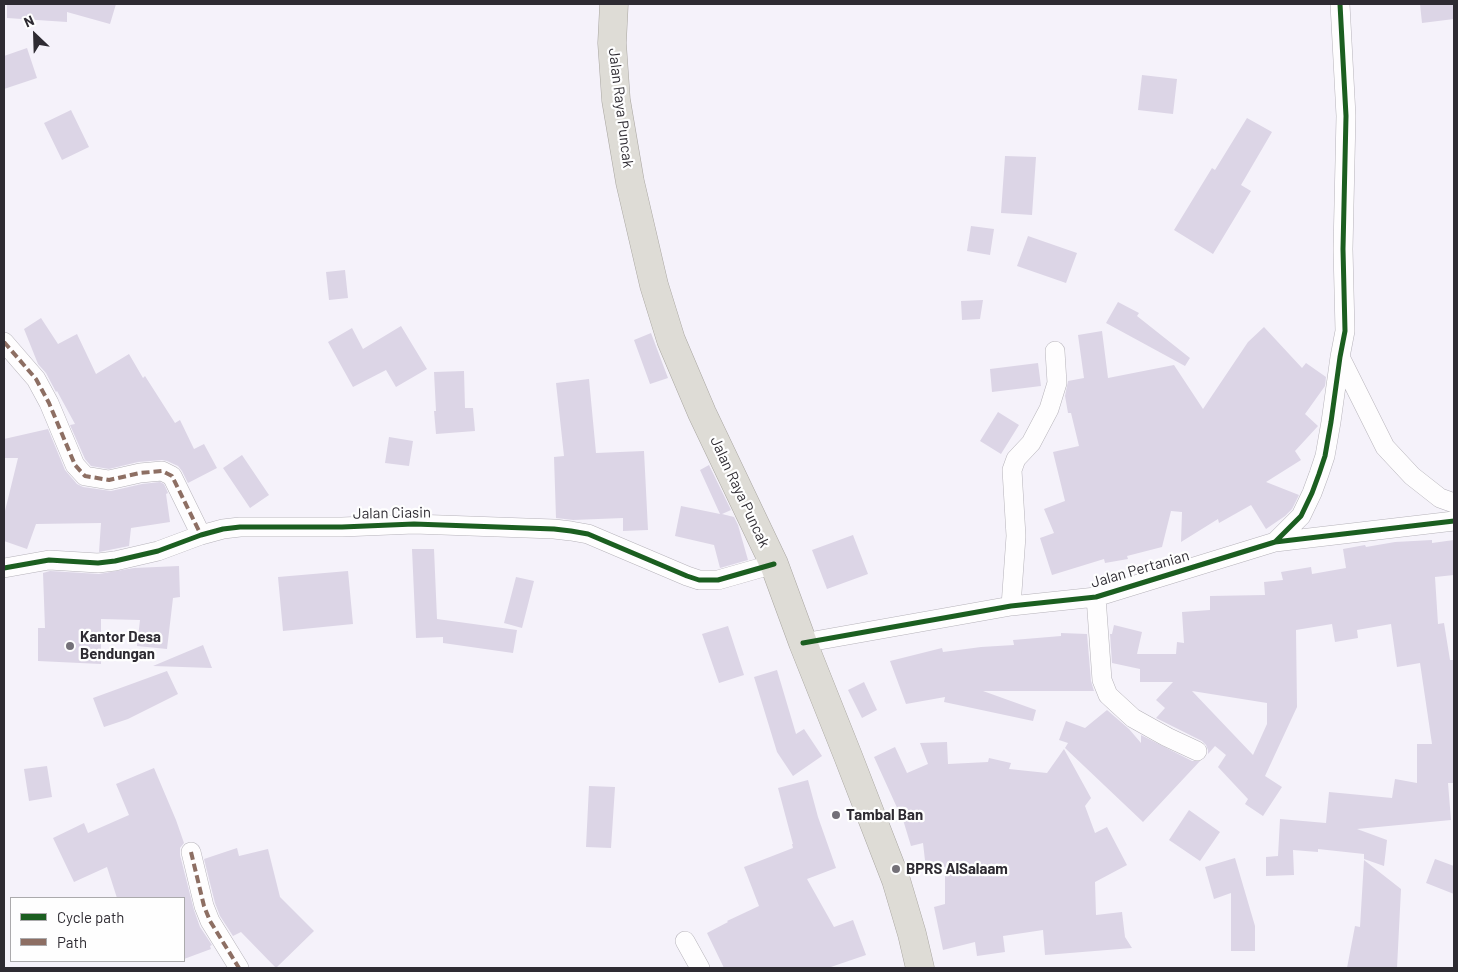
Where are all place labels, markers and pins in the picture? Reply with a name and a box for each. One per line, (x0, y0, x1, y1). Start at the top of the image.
place label: Kantor Desa Bendungan (80, 628, 161, 663)
marker: Kantor Desa Bendungan (64, 640, 76, 652)
place label: Tambal Ban (846, 806, 923, 824)
marker: Tambal Ban (830, 809, 842, 821)
place label: BPRS AlSalaam (906, 860, 1008, 878)
marker: BPRS AlSalaam (890, 863, 902, 875)

